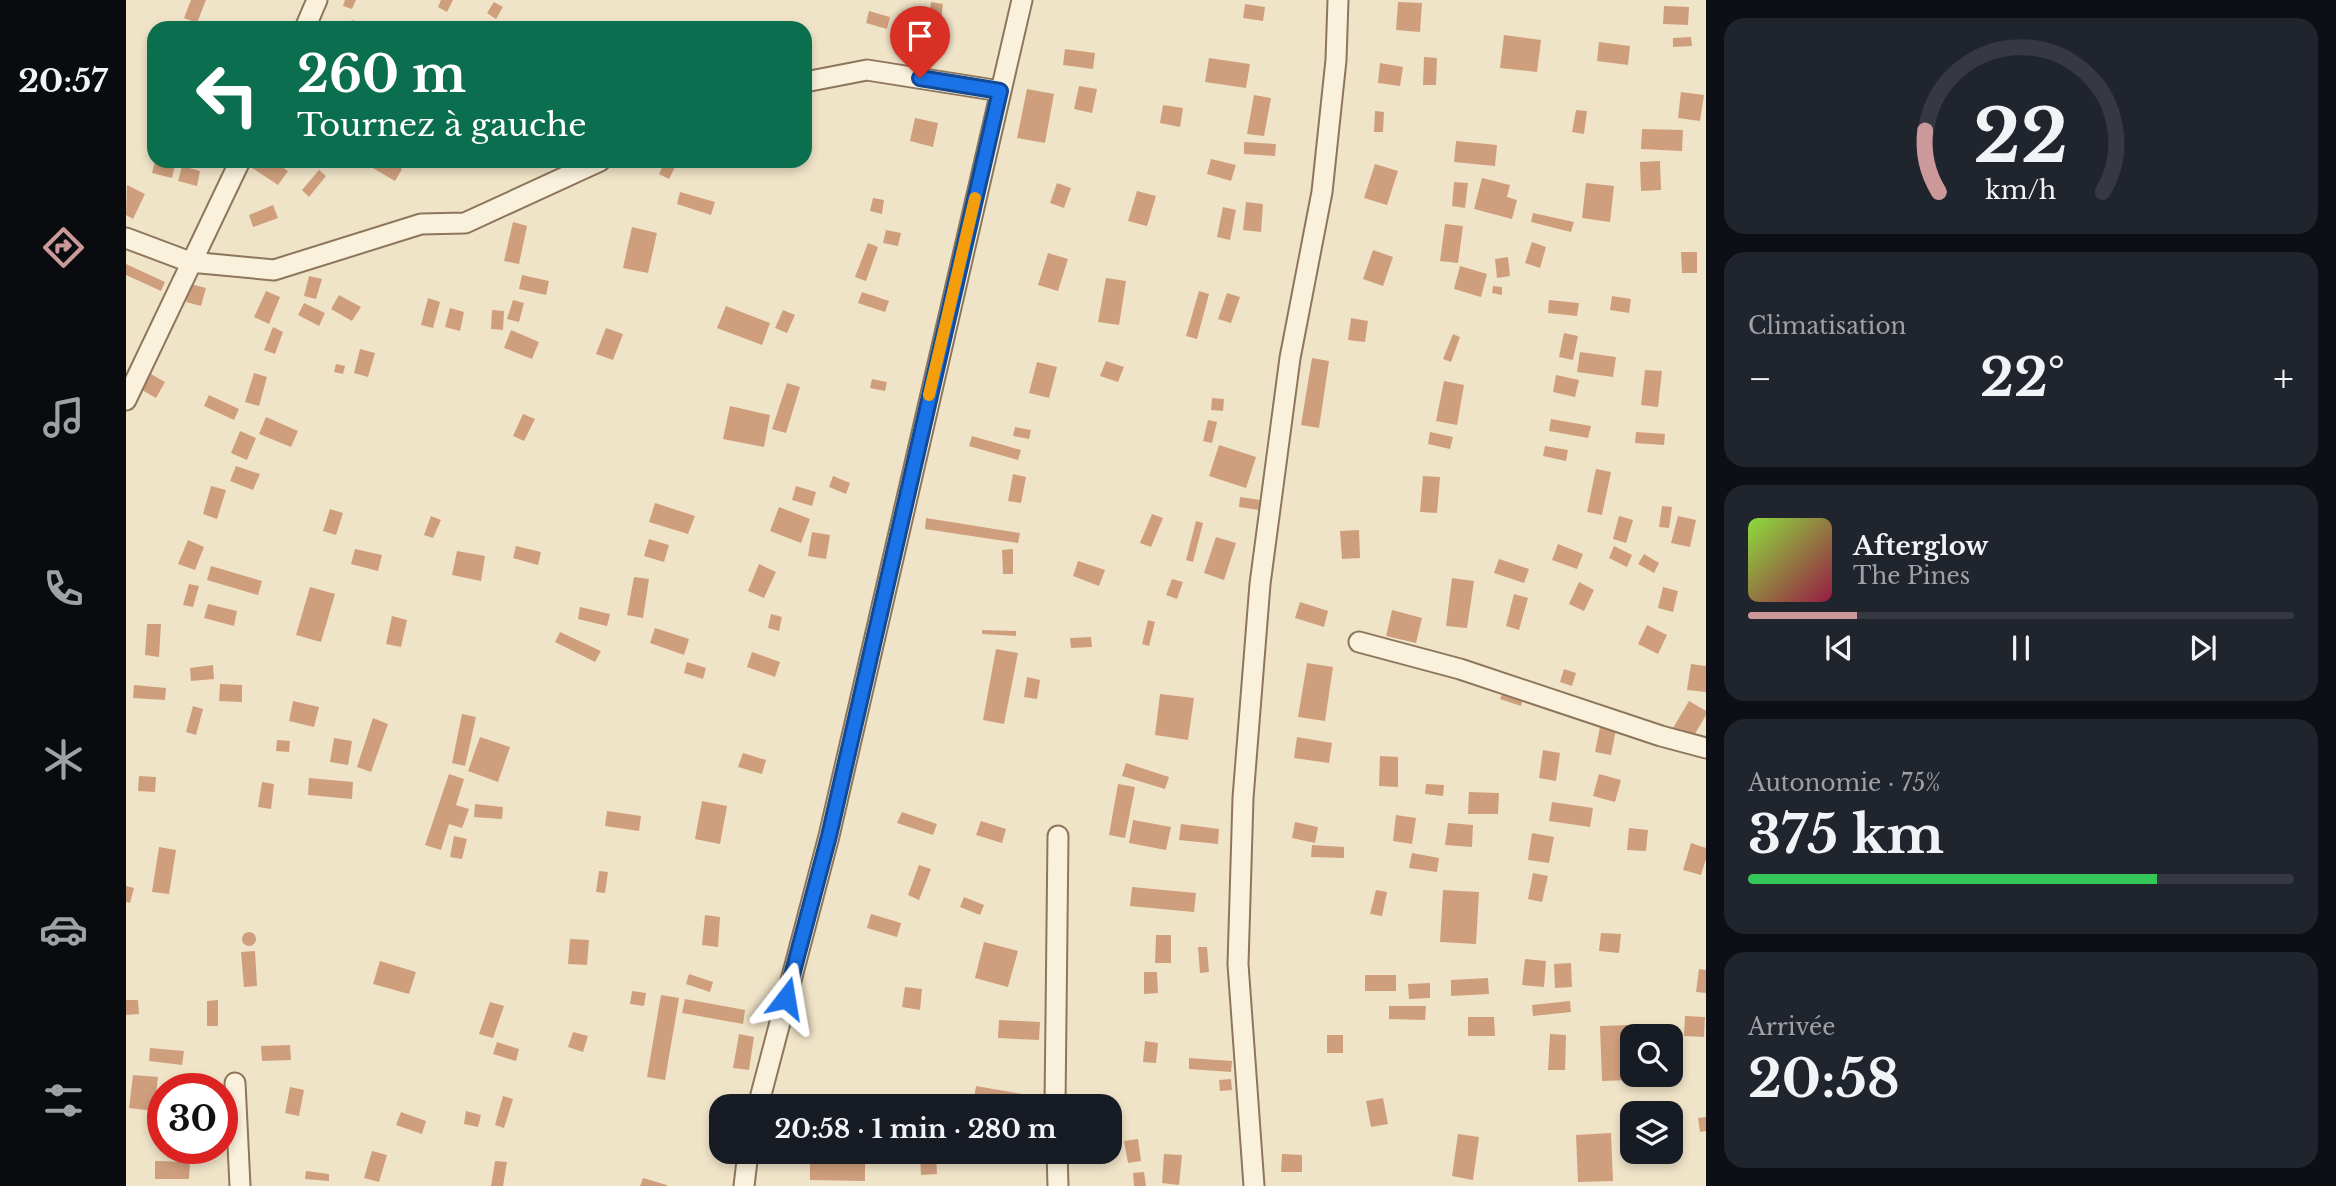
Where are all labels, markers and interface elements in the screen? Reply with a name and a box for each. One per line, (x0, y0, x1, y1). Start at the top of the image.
pin (890, 6, 950, 78)
icon: arrive (901, 17, 939, 55)
text: 260 m (297, 44, 466, 105)
icon: left (182, 49, 273, 140)
text: 20:57 (18, 61, 108, 101)
text: 22 (1974, 91, 2068, 182)
text: Tournez à gauche (297, 105, 587, 145)
text: km/h (1986, 175, 2056, 206)
icon: directions (39, 223, 88, 272)
text: Climatisation (1748, 312, 1906, 340)
text: 22° (1980, 346, 2065, 410)
text: − (1748, 355, 1772, 402)
text: + (2273, 355, 2294, 402)
icon: music (39, 393, 88, 442)
text: Afterglow (1853, 530, 1989, 562)
text: The Pines (1853, 562, 1970, 590)
icon: phone (39, 564, 88, 613)
icon: previous (1820, 629, 1858, 667)
icon: pause (2002, 629, 2040, 667)
icon: next (2184, 629, 2222, 667)
icon: climate (39, 735, 88, 784)
text: Autonomie · 75% (1748, 769, 1941, 797)
text: 375 km (1748, 803, 1944, 867)
icon: car (39, 905, 88, 954)
position arrow (749, 961, 823, 1035)
text: Arrivée (1748, 1013, 1835, 1041)
map controls (1620, 1024, 1683, 1164)
button: search (1620, 1024, 1683, 1087)
text: 20:58 (1748, 1047, 1900, 1111)
speed limit sign: 30 (147, 1073, 238, 1164)
icon: filters (39, 1076, 88, 1125)
button: layers (1620, 1101, 1683, 1164)
text: 20:58 · 1 min · 280 m (774, 1113, 1057, 1145)

